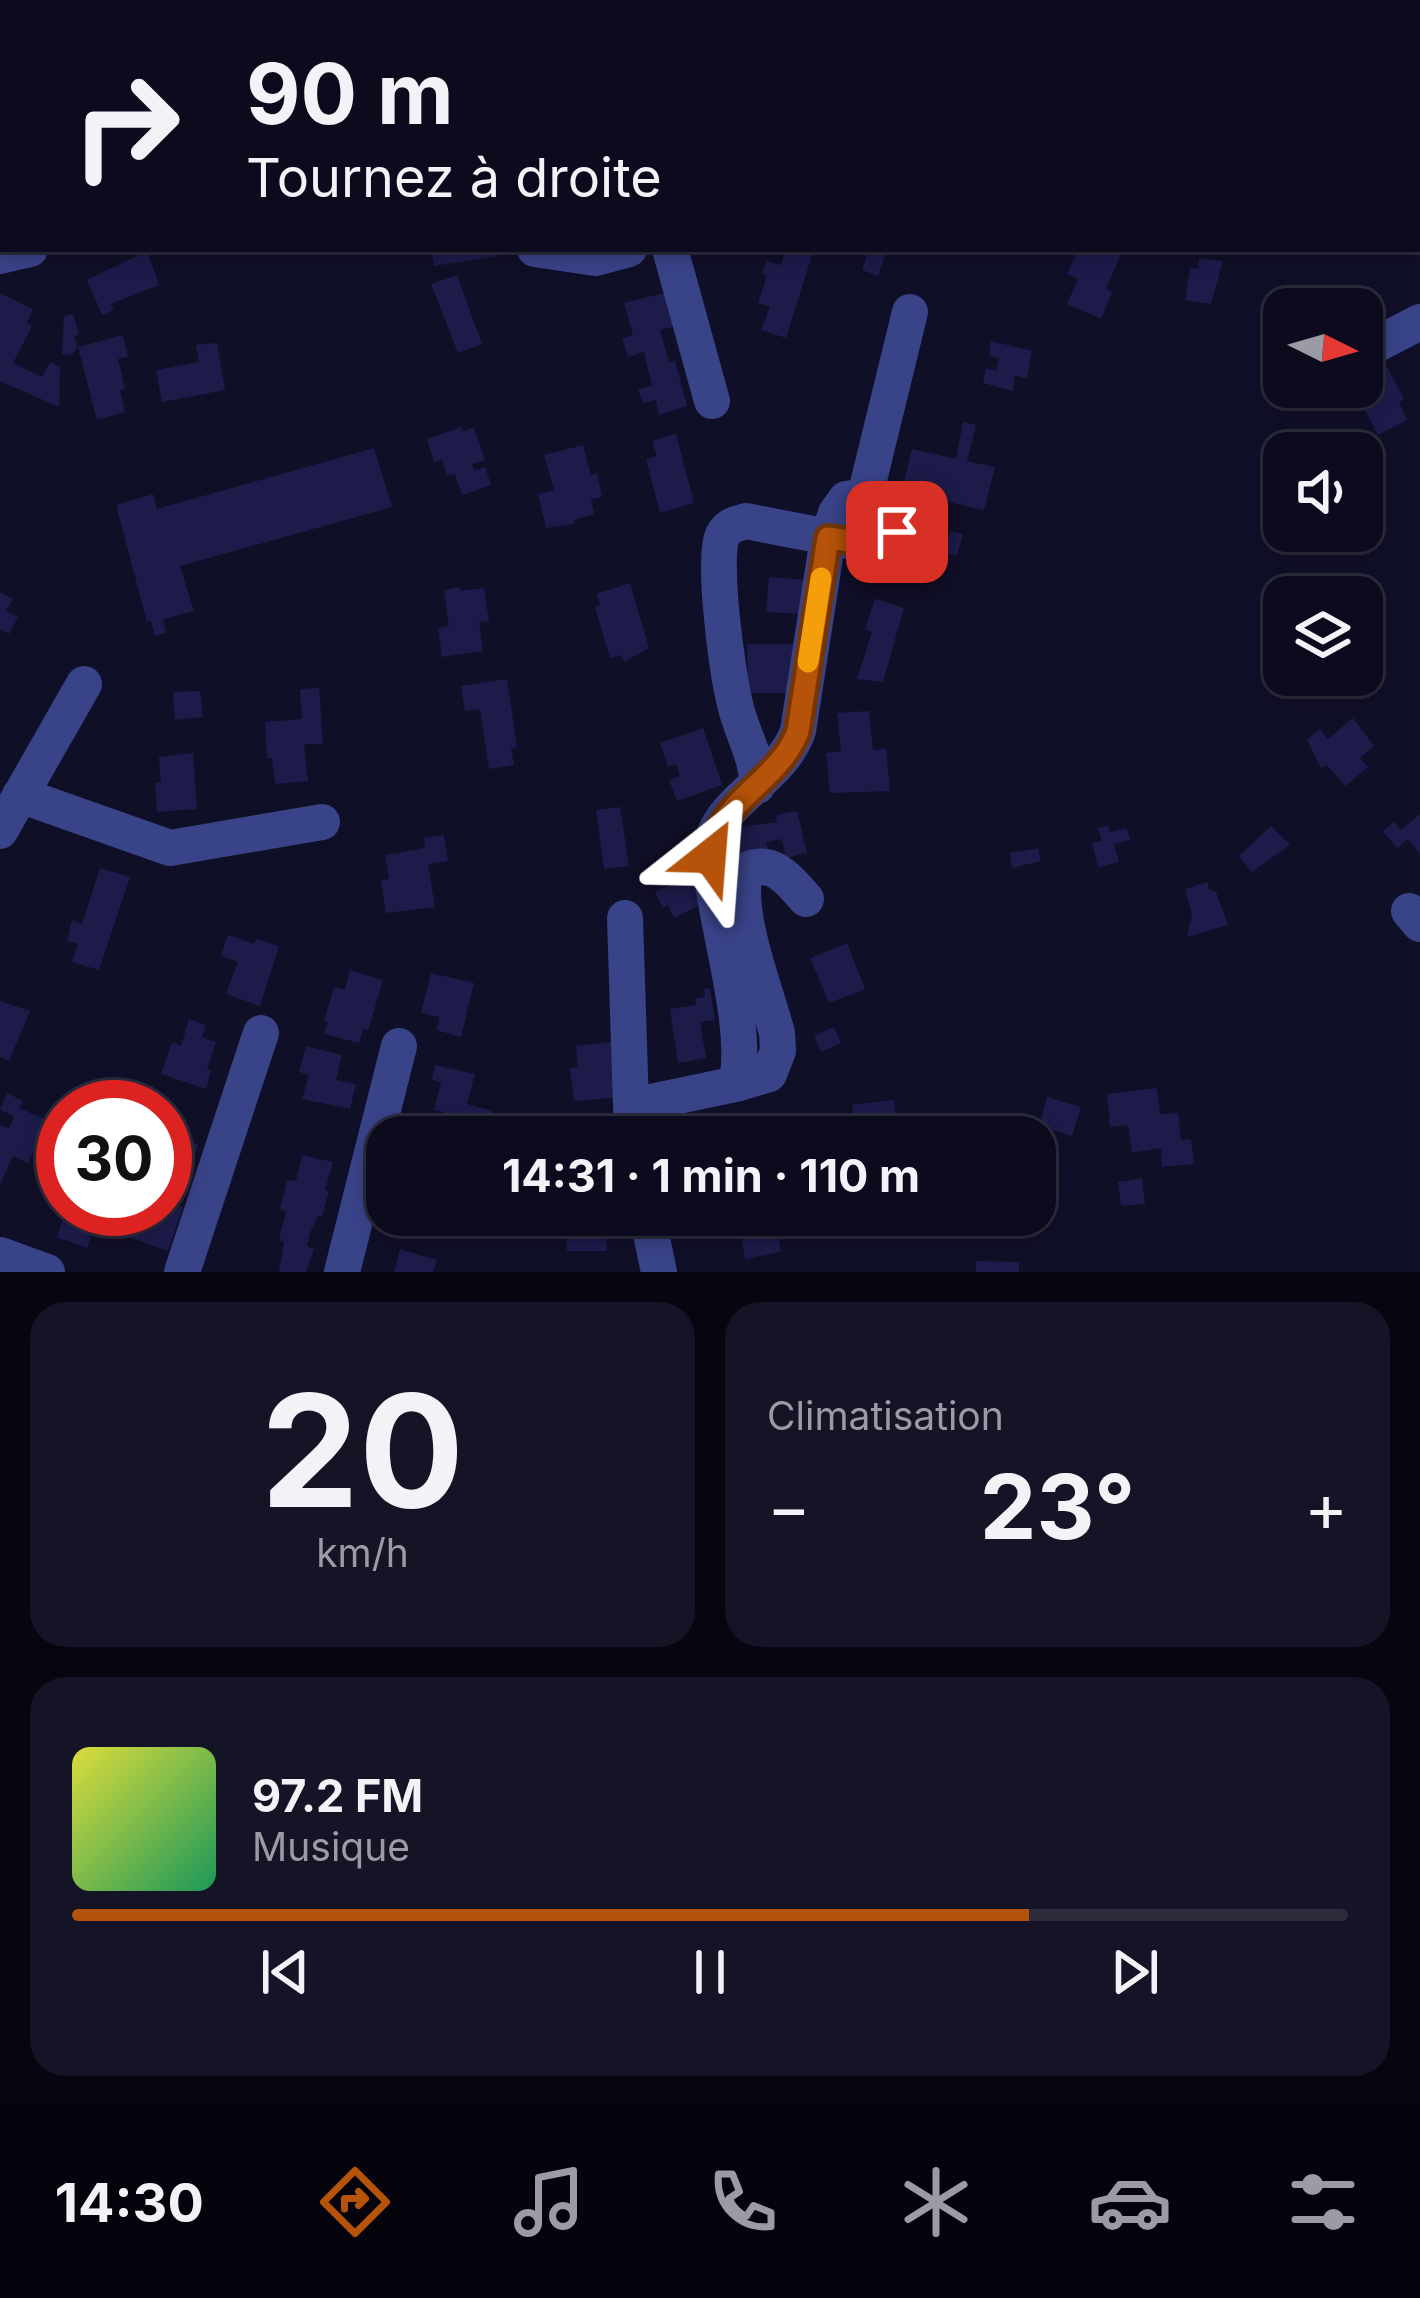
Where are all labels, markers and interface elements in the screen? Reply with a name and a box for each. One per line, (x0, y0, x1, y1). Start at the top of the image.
text: 90 m (246, 43, 454, 144)
icon: right (48, 48, 204, 204)
text: Tournez à droite (246, 145, 662, 210)
north arrow (1263, 288, 1383, 408)
map controls (1263, 288, 1383, 696)
button: sound (1263, 432, 1383, 552)
pin (846, 481, 948, 583)
icon: arrive (864, 499, 930, 565)
button: layers (1263, 576, 1383, 696)
position arrow (647, 793, 773, 919)
speed limit sign: 30 (36, 1080, 192, 1236)
text: 14:31 · 1 min · 110 m (502, 1148, 920, 1203)
text: 20 (261, 1356, 464, 1545)
text: Climatisation (767, 1392, 1004, 1439)
text: 23° (980, 1452, 1135, 1561)
text: − (767, 1467, 811, 1547)
text: + (1304, 1467, 1348, 1547)
text: km/h (316, 1529, 409, 1576)
text: 97.2 FM (252, 1768, 423, 1823)
text: Musique (252, 1823, 410, 1870)
icon: previous (252, 1939, 318, 2005)
icon: pause (677, 1939, 743, 2005)
icon: next (1102, 1939, 1168, 2005)
icon: directions (313, 2160, 397, 2244)
icon: music (507, 2160, 591, 2244)
icon: phone (701, 2160, 785, 2244)
icon: climate (894, 2160, 978, 2244)
icon: car (1088, 2160, 1172, 2244)
icon: filters (1281, 2160, 1365, 2244)
text: 14:30 (55, 2170, 204, 2235)

